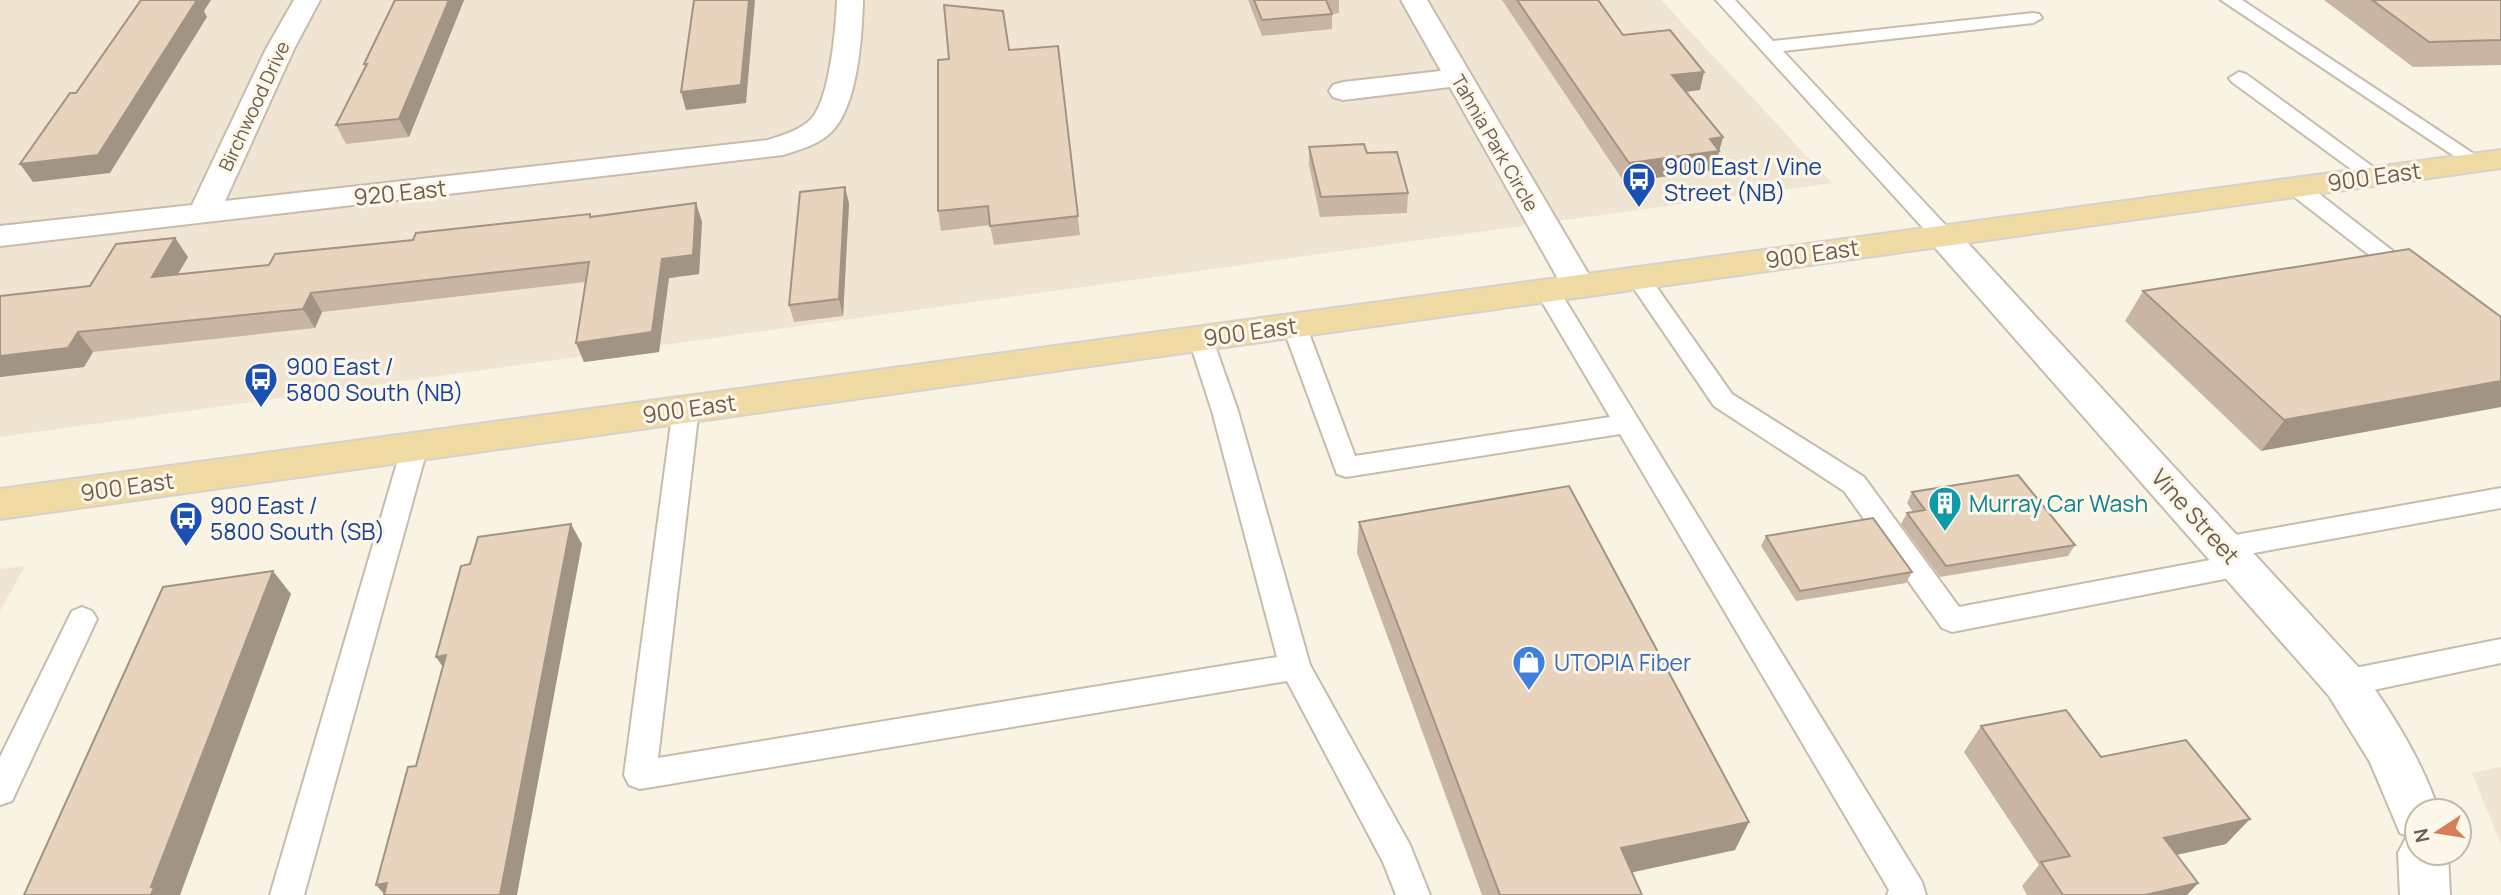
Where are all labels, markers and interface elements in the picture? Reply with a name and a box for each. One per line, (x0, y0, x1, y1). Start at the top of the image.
street label: Birchwood Drive (212, 37, 296, 175)
street label: Tahnia Park Circle (1445, 70, 1545, 216)
place label: 900 East / Vine Street (NB) (1664, 150, 1822, 208)
street label: 900 East (2325, 154, 2423, 198)
bus stop icon: 900 East / Vine Street (NB) (1620, 160, 1658, 209)
street label: 920 East (352, 171, 448, 213)
street label: 900 East (1763, 231, 1861, 275)
street label: 900 East (1201, 309, 1299, 353)
place label: 900 East / 5800 South (NB) (286, 350, 464, 408)
bus stop icon: 900 East / 5800 South (NB) (242, 360, 280, 409)
street label: 900 East (640, 386, 738, 430)
street label: Vine Street (2145, 461, 2247, 571)
street label: 900 East (78, 464, 176, 508)
building icon: Murray Car Wash (1926, 484, 1964, 533)
place label: Murray Car Wash (1969, 487, 2148, 519)
place label: 900 East / 5800 South (SB) (210, 489, 385, 547)
bus stop icon: 900 East / 5800 South (SB) (167, 499, 205, 548)
shop icon: UTOPIA Fiber (1510, 643, 1548, 692)
place label: UTOPIA Fiber (1554, 646, 1691, 678)
north arrow (2403, 797, 2473, 867)
text: N (2407, 826, 2436, 845)

